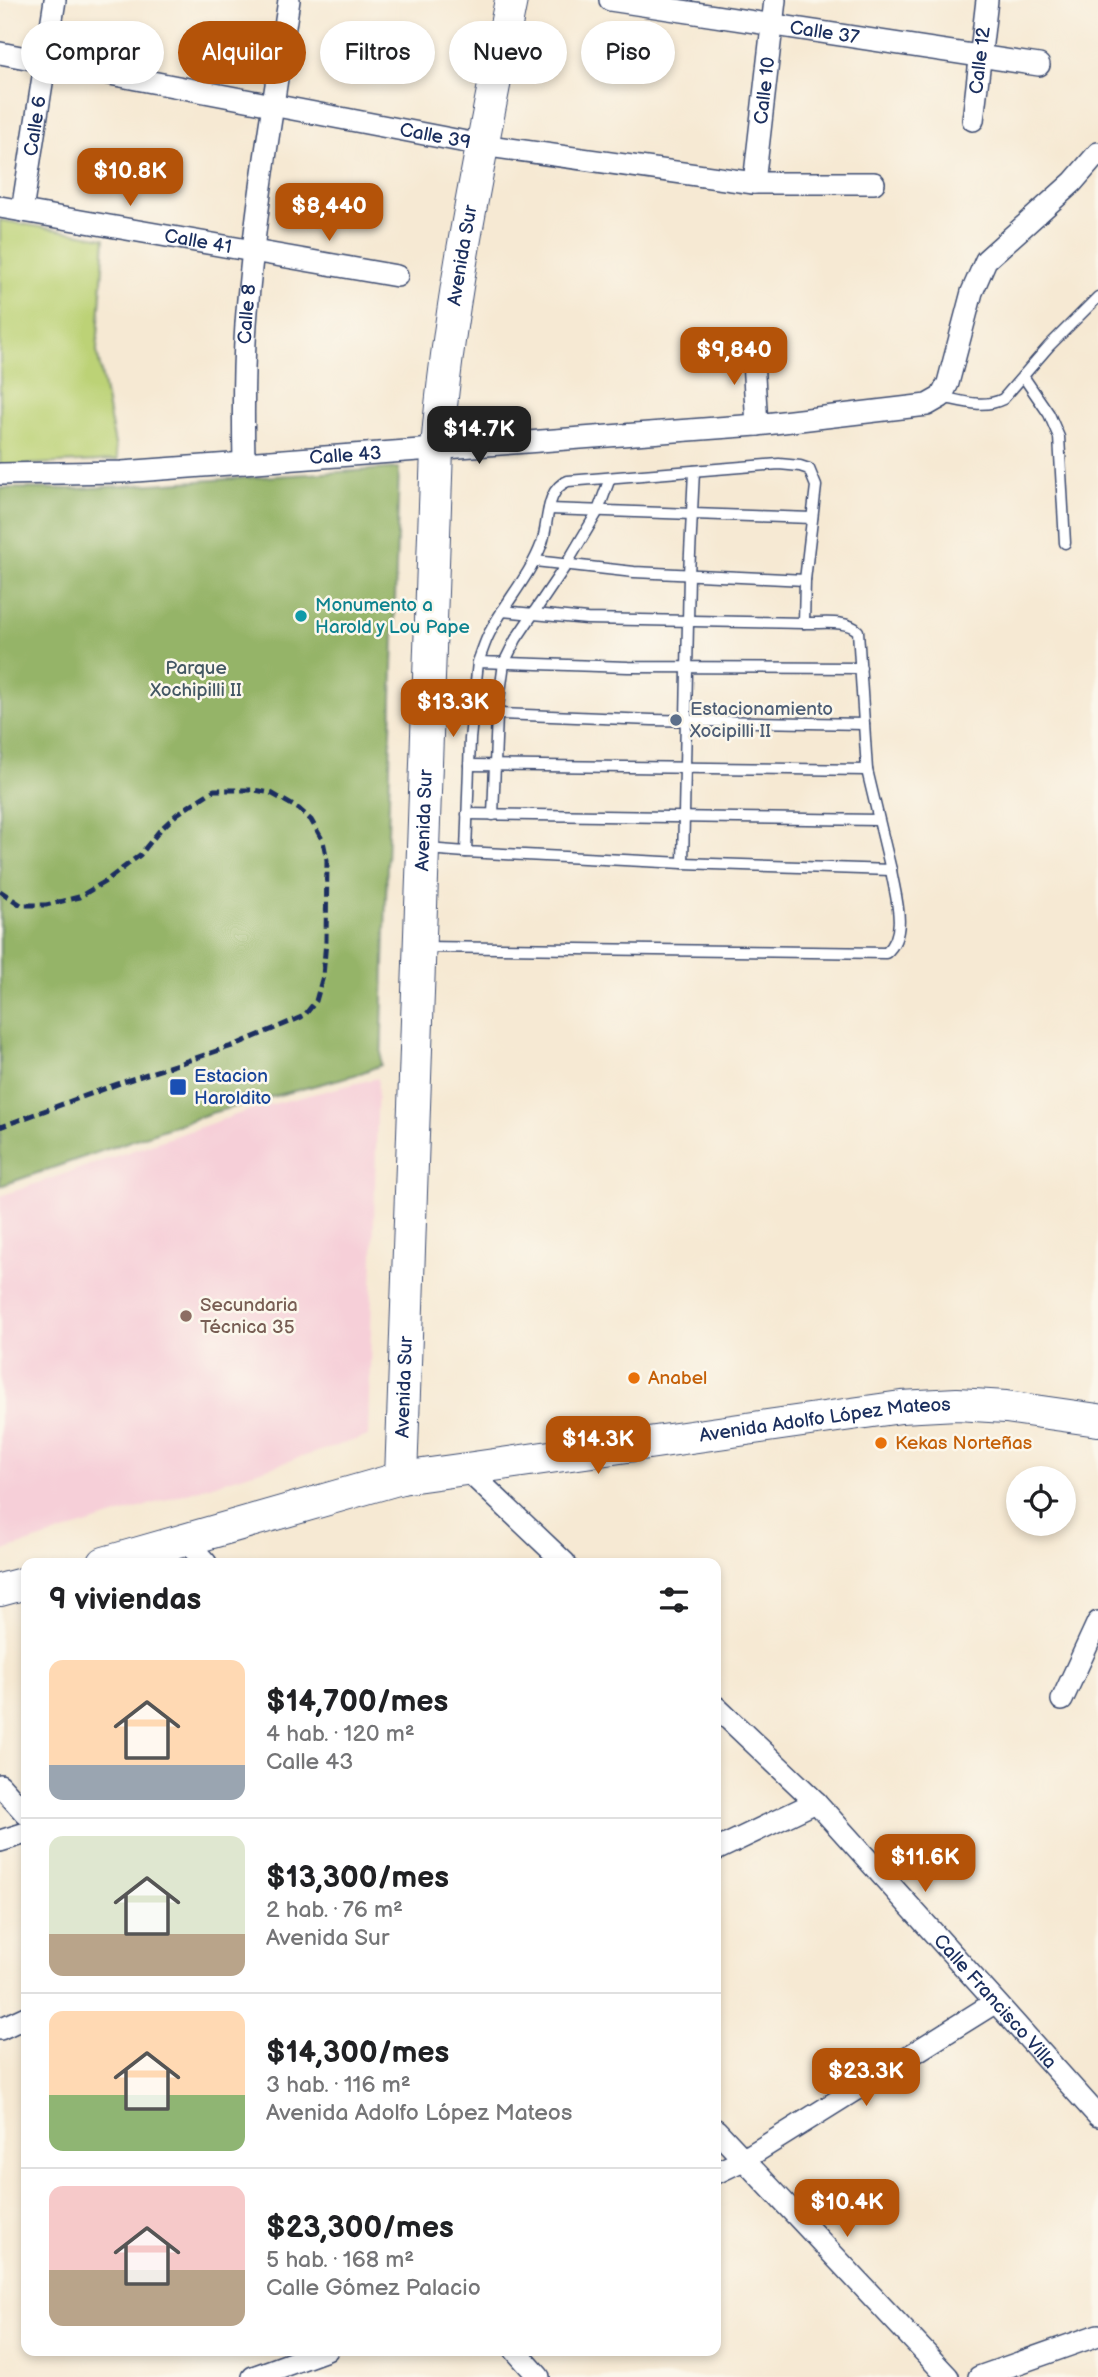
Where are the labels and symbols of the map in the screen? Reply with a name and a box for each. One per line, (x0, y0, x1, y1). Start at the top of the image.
street label: Calle 37 (788, 16, 862, 49)
street label: Calle 12 (965, 25, 995, 95)
street label: Calle 10 (749, 56, 780, 126)
street label: Calle 6 (19, 94, 51, 158)
street label: Calle 39 (398, 118, 473, 154)
pin: $10.8K (73, 148, 187, 208)
pin: $8,440 (272, 184, 386, 243)
street label: Avenida Sur (443, 202, 482, 307)
street label: Calle 41 (163, 224, 234, 259)
street label: Calle 8 (233, 283, 261, 345)
pin: $9,840 (677, 328, 791, 387)
pin: $14.7K (422, 406, 536, 466)
street label: Calle 43 (308, 441, 382, 470)
place label: Monumento a Harold y Lou Pape (315, 594, 470, 639)
marker: Monumento a Harold y Lou Pape (293, 608, 309, 624)
park label: Parque Xochipilli II (149, 657, 242, 702)
pin: $13.3K (396, 680, 510, 739)
place label: Estacionamiento Xocipilli II (689, 698, 833, 743)
marker: Estacionamiento Xocipilli II (668, 712, 684, 728)
street label: Avenida Sur (411, 768, 437, 872)
place label: Estacion Haroldito (194, 1065, 271, 1110)
marker: Estacion Haroldito (168, 1077, 188, 1097)
place label: Secundaria Técnica 35 (200, 1294, 298, 1339)
marker: Secundaria Técnica 35 (178, 1308, 194, 1324)
street label: Avenida Sur (391, 1335, 417, 1438)
place label: Anabel (648, 1367, 707, 1390)
marker: Anabel (626, 1370, 642, 1386)
street label: Avenida Adolfo López Mateos (698, 1393, 951, 1447)
pin: $14.3K (541, 1416, 655, 1476)
place label: Kekas Norteñas (895, 1432, 1032, 1455)
marker: Kekas Norteñas (873, 1435, 889, 1451)
pin: $11.6K (868, 1834, 982, 1894)
street label: Calle Francisco Villa (929, 1929, 1062, 2074)
pin: $23.3K (809, 2048, 923, 2108)
pin: $10.4K (790, 2180, 904, 2239)

